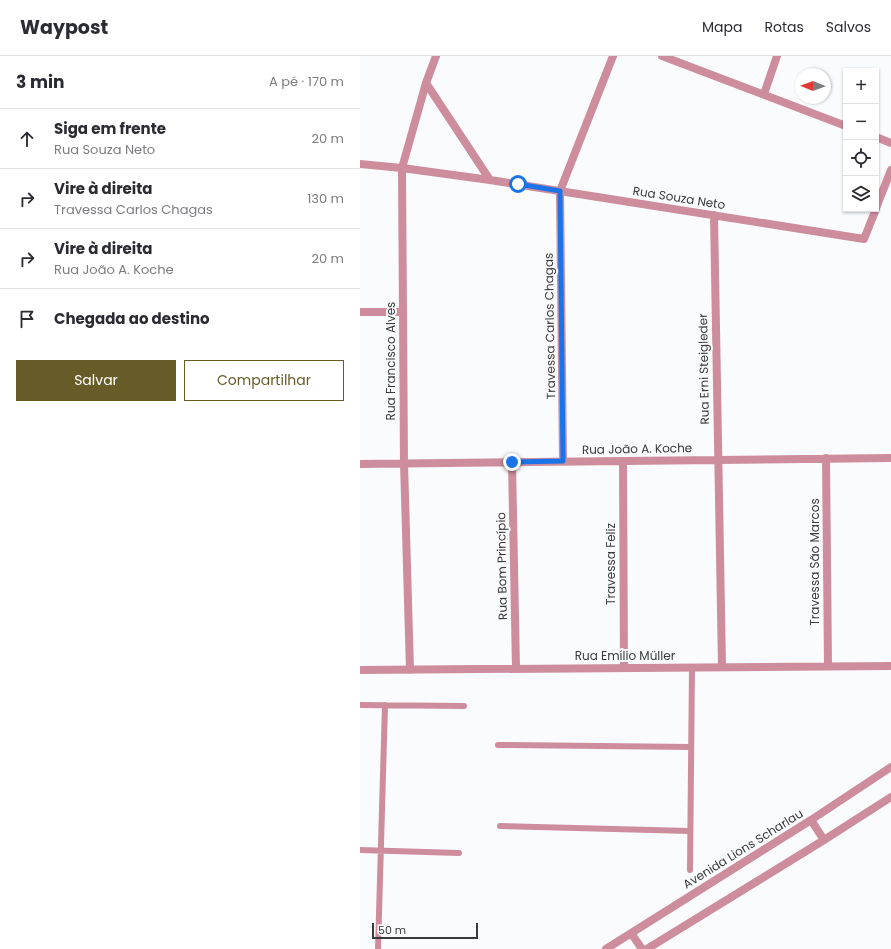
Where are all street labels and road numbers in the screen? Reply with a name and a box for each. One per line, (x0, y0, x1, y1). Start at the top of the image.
street label: Rua Souza Neto (632, 182, 727, 213)
street label: Travessa Carlos Chagas (540, 253, 559, 399)
street label: Rua Francisco Alves (382, 302, 399, 420)
street label: Rua Erni Steigleder (694, 313, 713, 425)
street label: Rua João A. Koche (582, 439, 692, 458)
street label: Travessa São Marcos (806, 498, 823, 626)
street label: Rua Bom Princípio (492, 512, 511, 620)
street label: Travessa Feliz (602, 523, 619, 605)
street label: Rua Emílio Müller (575, 647, 676, 664)
street label: Avenida Lions Scharlau (679, 805, 806, 893)

